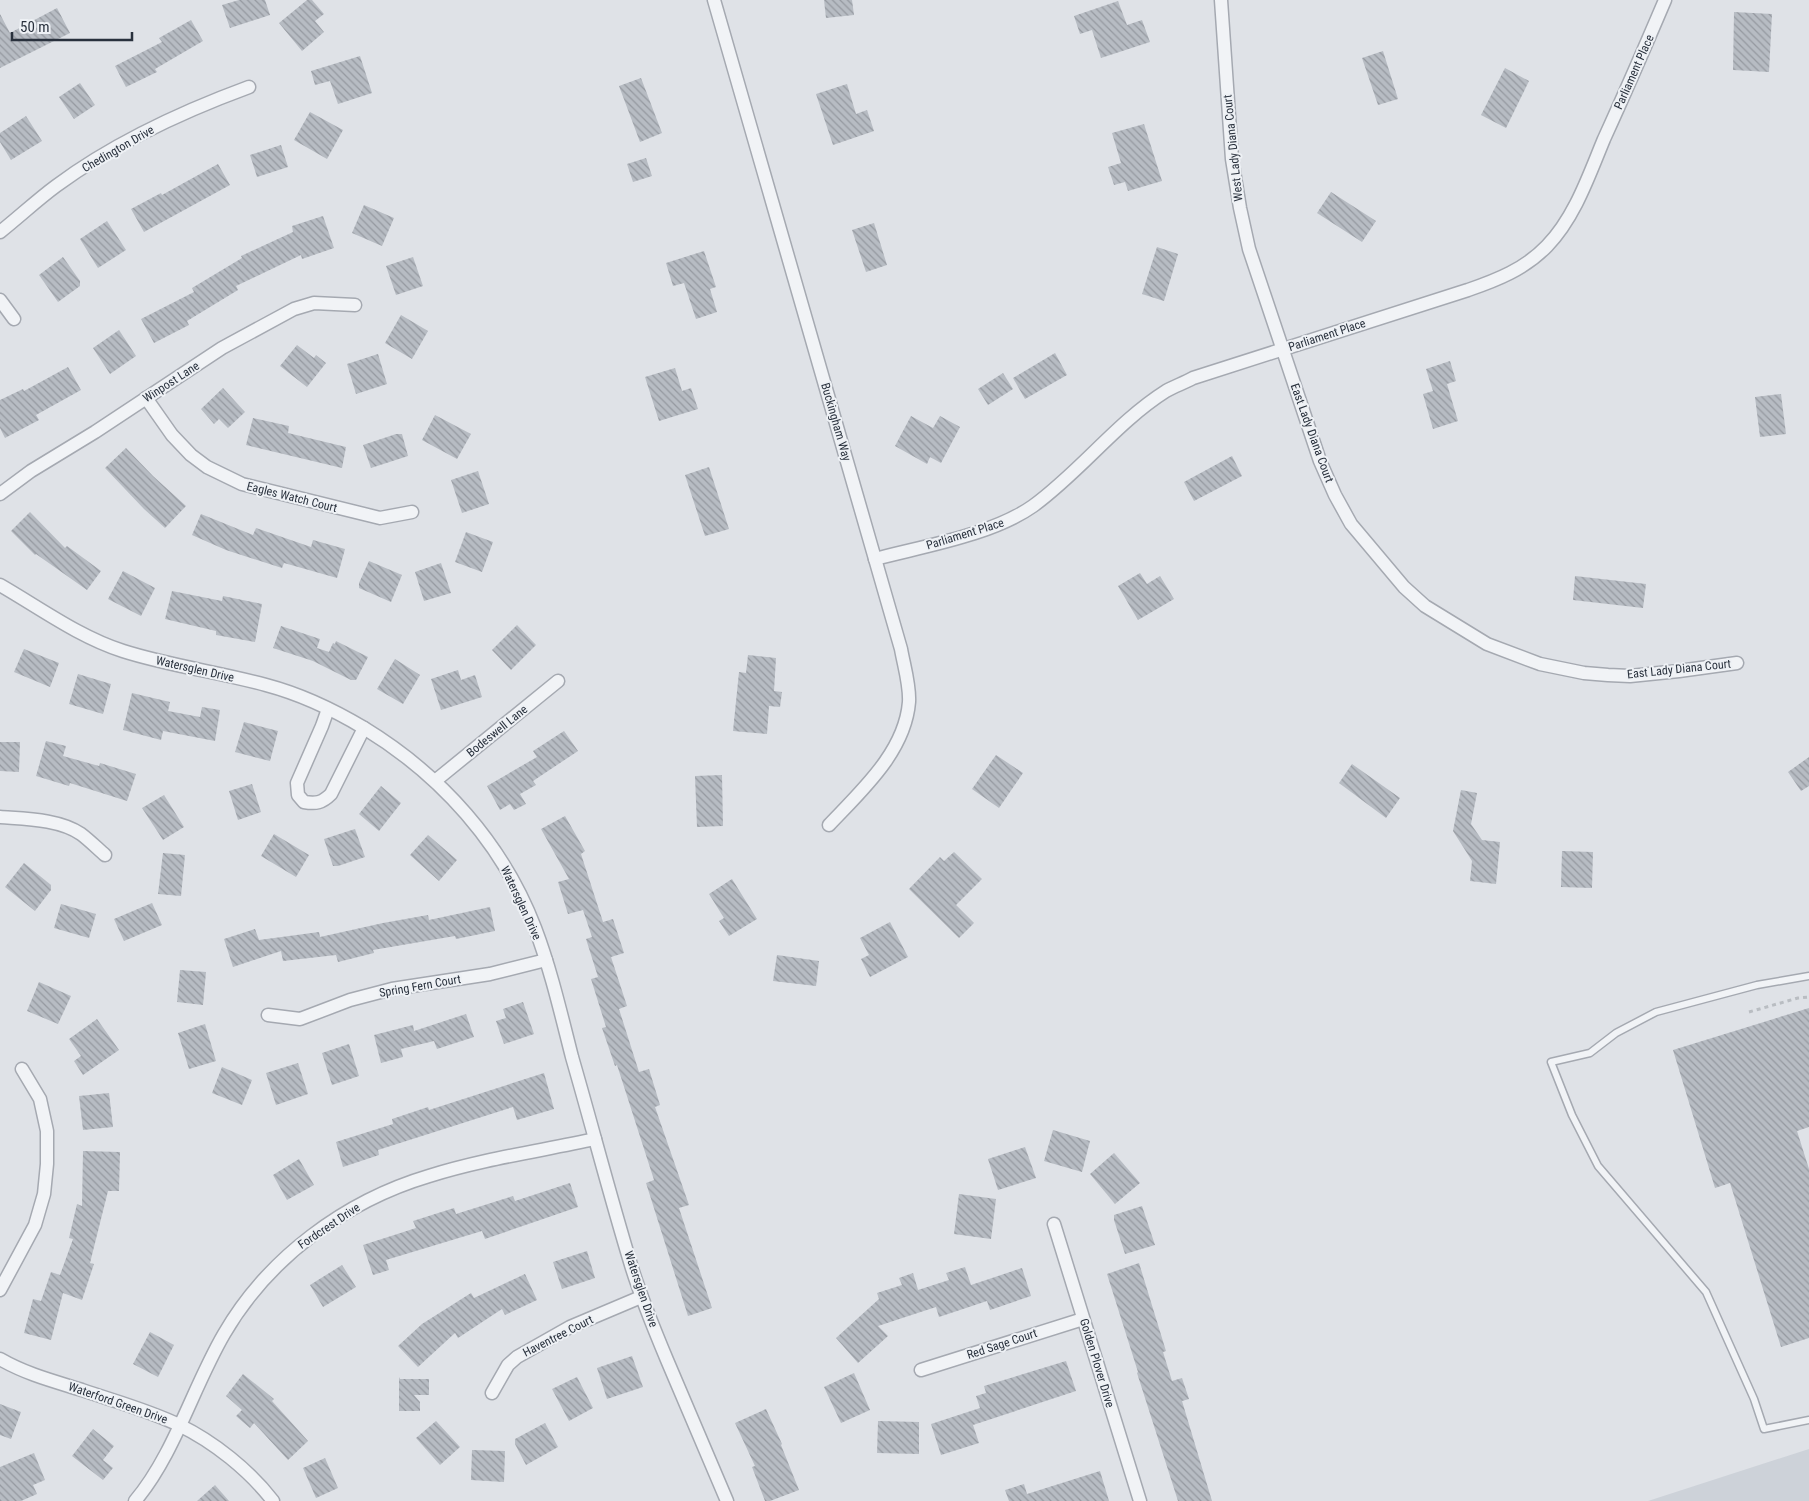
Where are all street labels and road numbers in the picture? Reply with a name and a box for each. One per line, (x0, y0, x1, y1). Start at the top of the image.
street label: Parliament Place (1611, 32, 1657, 112)
street label: West Lady Diana Court (1220, 93, 1246, 202)
street label: Chedington Drive (80, 123, 157, 175)
street label: Parliament Place (1287, 316, 1368, 354)
street label: Winpost Lane (140, 358, 202, 405)
street label: Buckingham Way (818, 381, 854, 463)
street label: East Lady Diana Court (1288, 382, 1337, 485)
street label: Eagles Watch Court (245, 479, 339, 515)
street label: Parliament Place (925, 515, 1006, 552)
street label: Watersglen Drive (155, 653, 236, 685)
street label: East Lady Diana Court (1626, 657, 1732, 681)
street label: Bodeswell Lane (464, 702, 531, 760)
street label: Watersglen Drive (498, 864, 544, 942)
street label: Spring Fern Court (378, 972, 462, 1000)
street label: Fordcrest Drive (295, 1200, 363, 1252)
street label: Watersglen Drive (621, 1249, 661, 1329)
street label: Haventree Court (521, 1312, 596, 1360)
street label: Golden Plover Drive (1077, 1317, 1117, 1410)
street label: Red Sage Court (965, 1326, 1039, 1362)
street label: Waterford Green Drive (67, 1379, 170, 1427)

